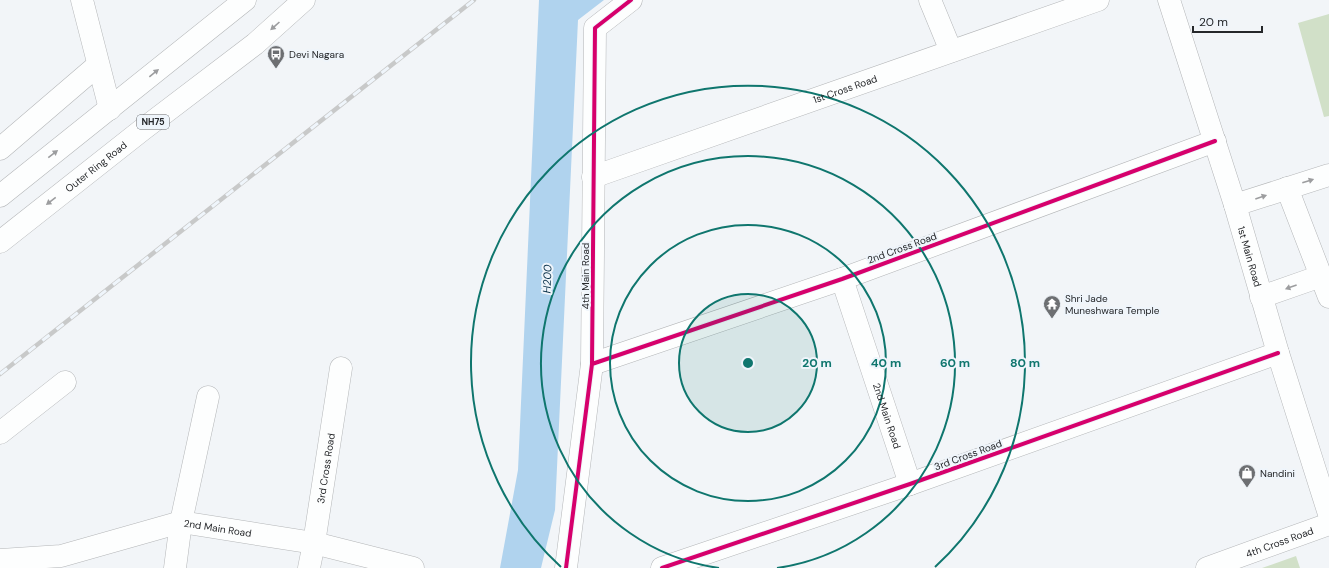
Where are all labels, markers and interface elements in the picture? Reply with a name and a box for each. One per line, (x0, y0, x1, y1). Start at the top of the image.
scale bar (1193, 8, 1262, 34)
text: 20 m (1199, 14, 1228, 30)
one-way arrow (270, 21, 280, 31)
bus stop icon: Devi Nagara (266, 44, 286, 69)
place label: Devi Nagara (289, 48, 344, 61)
one-way arrow (149, 69, 160, 77)
street label: 1st Cross Road (811, 71, 879, 106)
road number: NH75 (137, 115, 169, 129)
street label: Outer Ring Road (62, 138, 129, 195)
one-way arrow (47, 150, 58, 158)
one-way arrow (1303, 178, 1315, 184)
one-way arrow (1256, 193, 1268, 199)
one-way arrow (46, 197, 57, 206)
street label: 1st Main Road (1235, 225, 1265, 288)
street label: 2nd Cross Road (865, 229, 939, 267)
street label: 4th Main Road (579, 243, 592, 309)
water label: H200 (539, 264, 555, 294)
one-way arrow (1285, 284, 1297, 290)
place label: Shri Jade Muneshwara Temple (1065, 292, 1160, 317)
temple icon: Shri Jade Muneshwara Temple (1042, 294, 1062, 319)
text: 20 m (802, 355, 832, 371)
text: 40 m (871, 355, 901, 371)
text: 60 m (940, 355, 970, 371)
text: 80 m (1010, 355, 1040, 371)
centre of rings (741, 356, 755, 370)
street label: 2nd Main Road (870, 381, 904, 450)
street label: 3rd Cross Road (314, 432, 337, 504)
street label: 3rd Cross Road (932, 437, 1004, 473)
shop icon: Nandini (1237, 463, 1257, 488)
place label: Nandini (1260, 467, 1295, 480)
street label: 2nd Main Road (183, 516, 253, 540)
street label: 4th Cross Road (1244, 524, 1315, 560)

